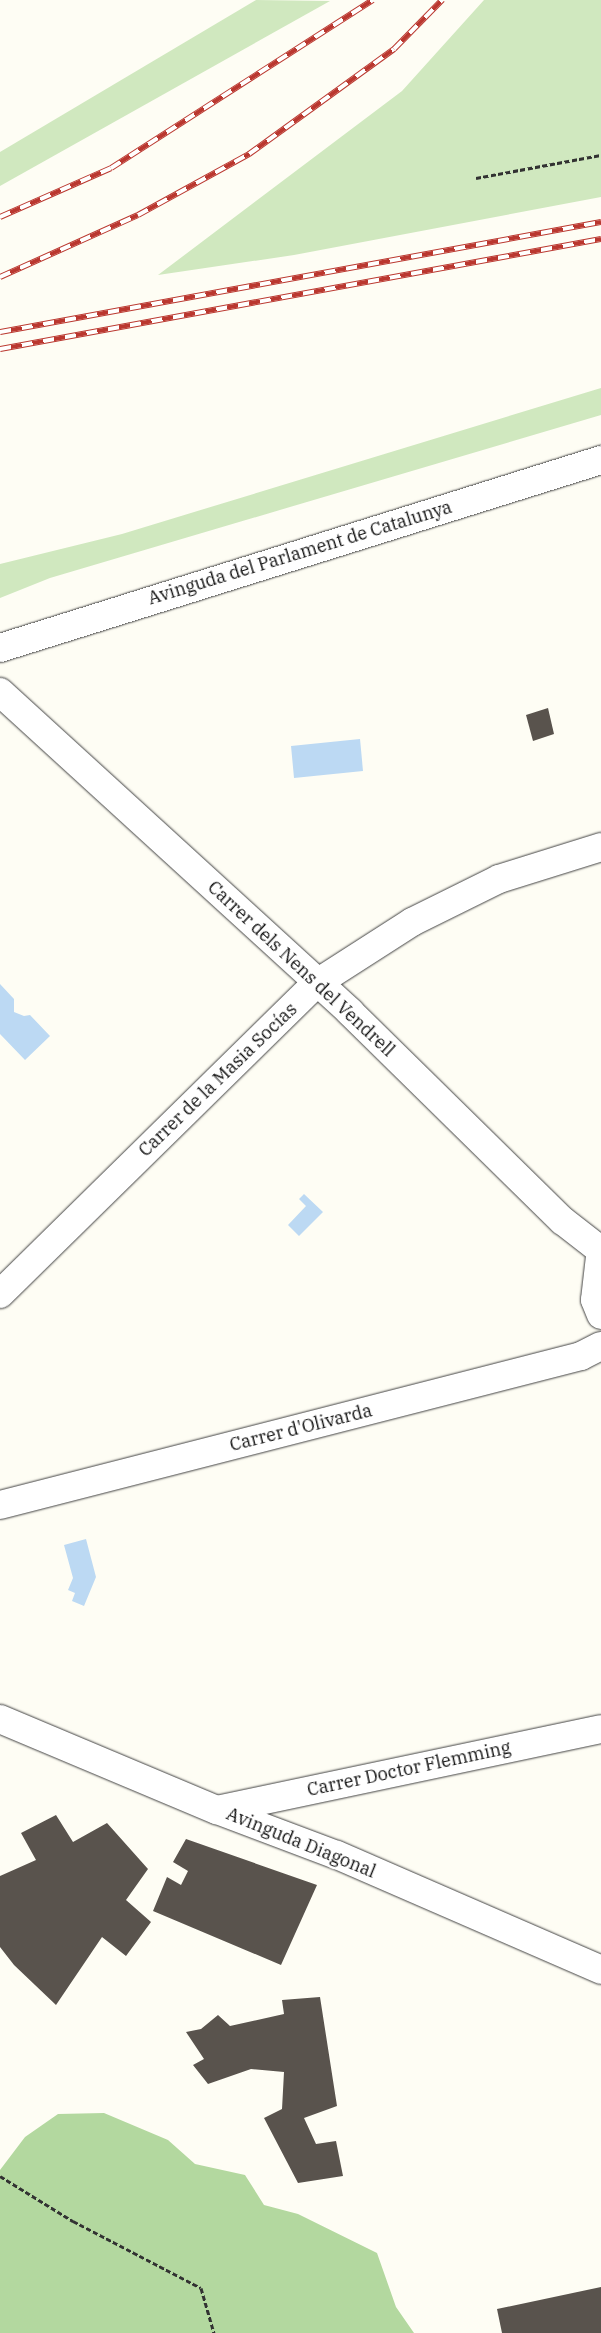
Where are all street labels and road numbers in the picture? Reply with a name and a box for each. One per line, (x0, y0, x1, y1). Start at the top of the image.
street label: Avinguda del Parlament de Catalunya (145, 496, 455, 610)
street label: Carrer dels Nens del Vendrell (203, 877, 399, 1061)
street label: Carrer de la Masia Socías (134, 999, 302, 1161)
street label: Carrer d'Olivarda (228, 1400, 374, 1456)
street label: Carrer Doctor Flemming (305, 1737, 513, 1801)
street label: Avinguda Diagonal (223, 1803, 379, 1883)

